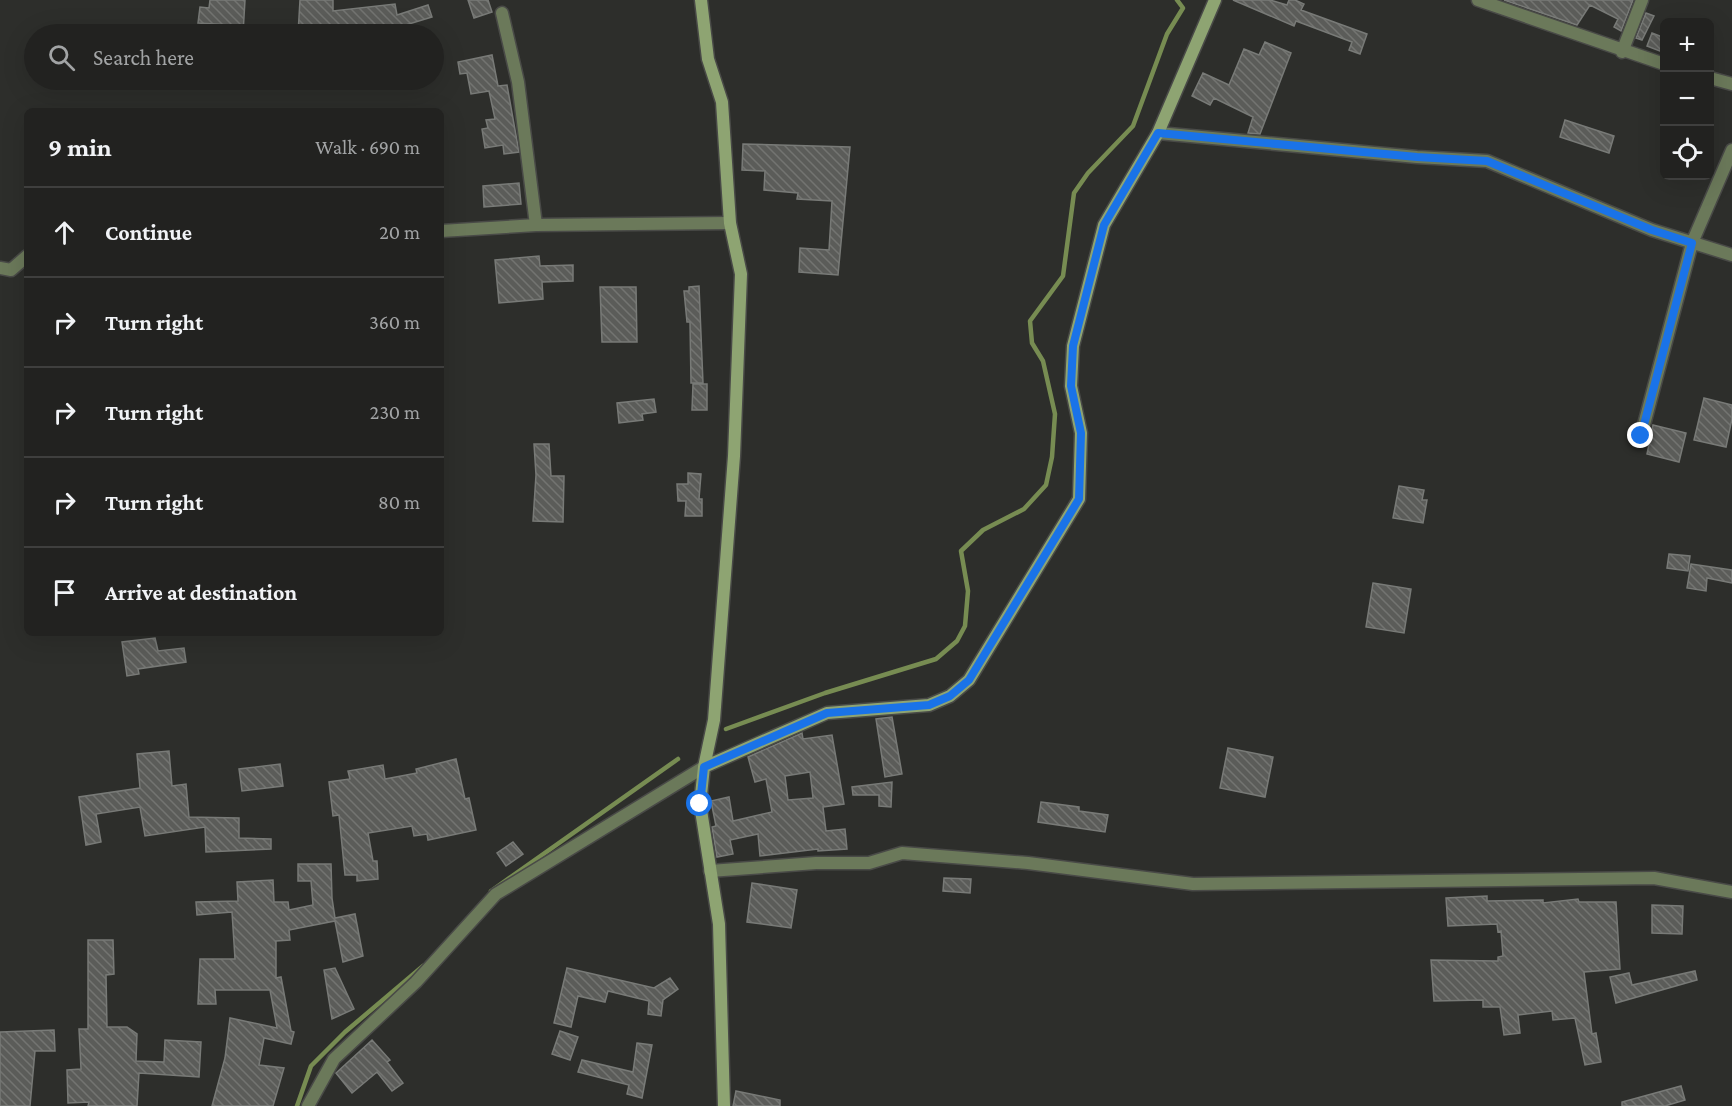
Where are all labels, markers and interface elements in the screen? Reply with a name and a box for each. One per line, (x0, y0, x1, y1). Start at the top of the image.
map controls (1660, 18, 1714, 180)
button: + (1660, 18, 1714, 72)
search box (24, 24, 444, 90)
icon: search (45, 41, 78, 74)
text: Search here (93, 45, 194, 70)
button: − (1660, 72, 1714, 126)
button: locate (1660, 126, 1714, 180)
text: 9 min (48, 133, 112, 162)
text: Walk · 690 m (315, 136, 420, 158)
icon: ahead (48, 216, 81, 249)
text: Continue (105, 220, 192, 245)
text: 20 m (379, 221, 420, 243)
icon: right (48, 306, 81, 339)
text: Turn right (105, 310, 203, 335)
text: 360 m (369, 311, 420, 333)
icon: right (48, 396, 81, 429)
text: Turn right (105, 400, 203, 425)
text: 230 m (370, 401, 420, 423)
route end (1627, 422, 1653, 448)
icon: right (48, 486, 81, 519)
text: Turn right (105, 490, 203, 515)
text: 80 m (378, 491, 420, 513)
icon: arrive (48, 576, 81, 609)
text: Arrive at destination (105, 580, 297, 605)
route start (686, 790, 712, 816)

